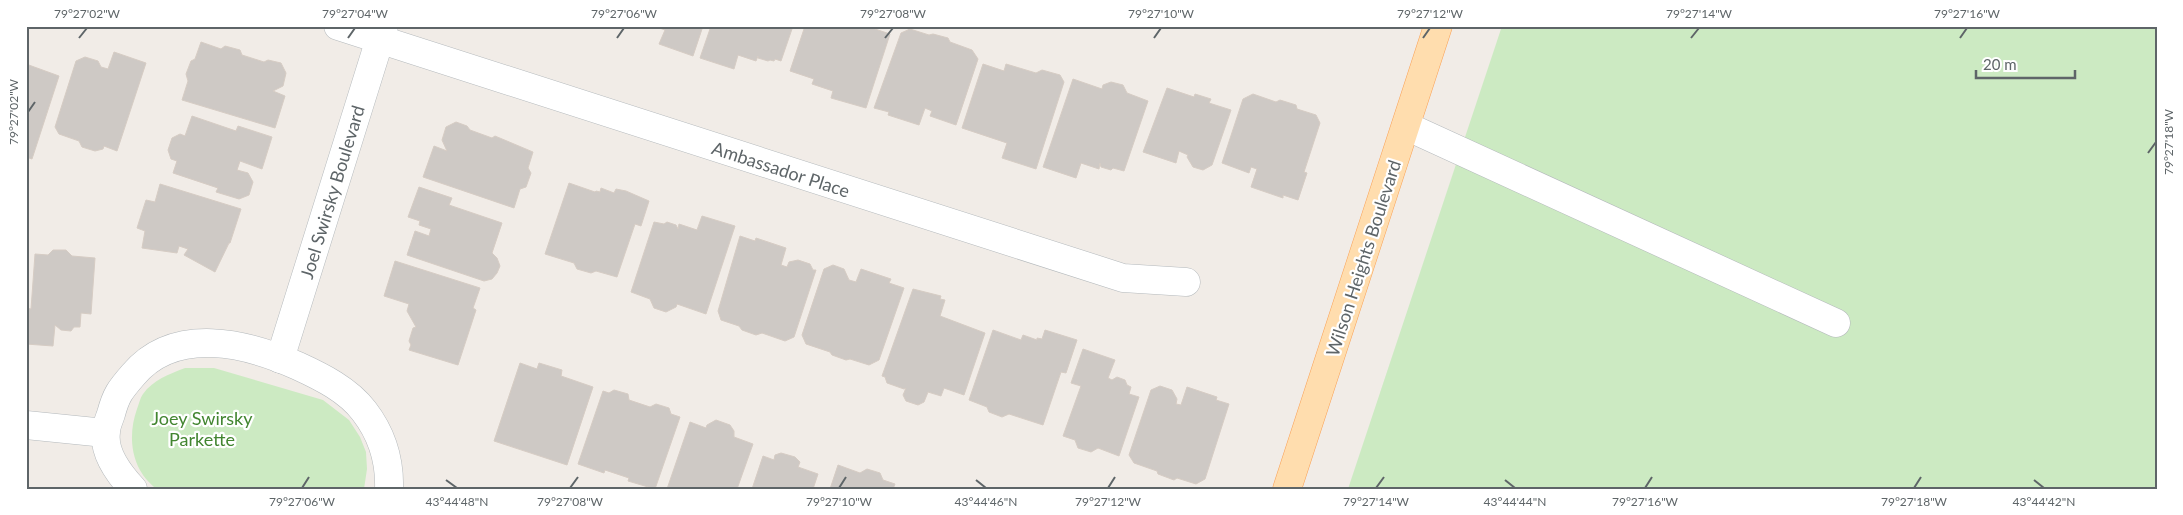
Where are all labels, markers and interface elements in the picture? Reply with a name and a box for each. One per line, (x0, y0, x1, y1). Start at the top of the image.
text: 79°27'02"W (54, 6, 121, 21)
text: 79°27'04"W (322, 6, 389, 21)
text: 79°27'06"W (591, 6, 658, 21)
text: 79°27'08"W (860, 6, 927, 21)
text: 79°27'10"W (1128, 6, 1195, 21)
text: 79°27'12"W (1397, 6, 1464, 21)
text: 79°27'14"W (1666, 6, 1733, 21)
text: 79°27'16"W (1934, 6, 2001, 21)
scale bar (1976, 48, 2074, 80)
text: 20 m (1983, 55, 2017, 73)
text: 79°27'02"W (6, 78, 21, 145)
street label: Joel Swirsky Boulevard (295, 103, 369, 281)
text: 79°27'18"W (2161, 108, 2176, 175)
street label: Ambassador Place (709, 136, 853, 202)
street label: Wilson Heights Boulevard (1321, 157, 1405, 359)
park label: Joey Swirsky Parkette (152, 407, 253, 450)
text: 79°27'06"W (269, 494, 336, 509)
text: 43°44'48"N (426, 494, 488, 509)
text: 79°27'08"W (537, 494, 604, 509)
text: 79°27'10"W (806, 494, 873, 509)
text: 43°44'46"N (955, 494, 1017, 509)
text: 79°27'12"W (1075, 494, 1142, 509)
text: 79°27'14"W (1343, 494, 1410, 509)
text: 43°44'44"N (1484, 494, 1546, 509)
text: 79°27'16"W (1612, 494, 1679, 509)
text: 79°27'18"W (1881, 494, 1948, 509)
text: 43°44'42"N (2013, 494, 2075, 509)

